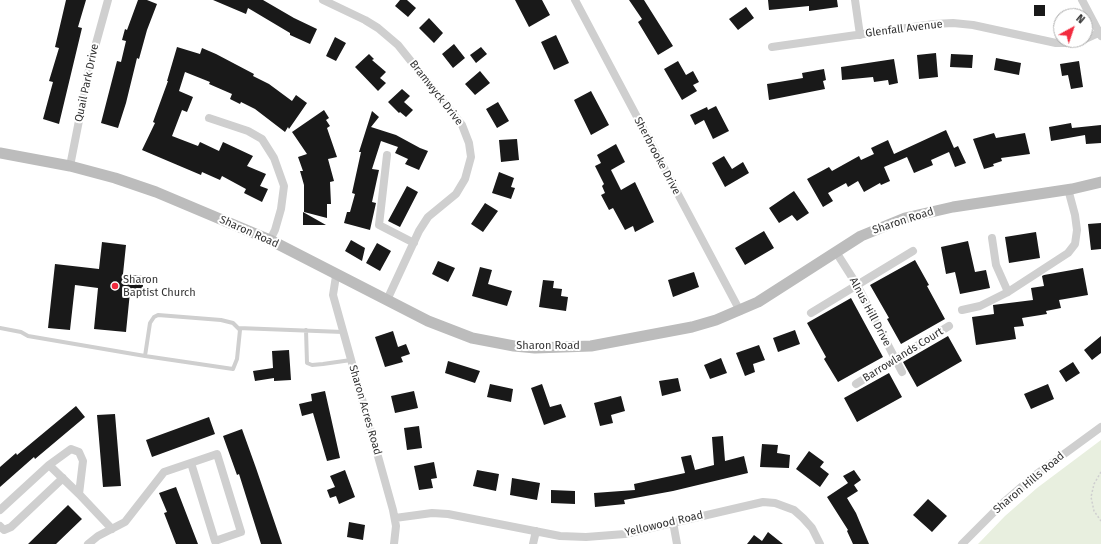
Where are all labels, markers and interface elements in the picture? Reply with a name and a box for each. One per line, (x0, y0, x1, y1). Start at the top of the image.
north arrow (1053, 8, 1093, 48)
text: N (1073, 12, 1087, 27)
street label: Glenfall Avenue (865, 18, 943, 40)
street label: Quail Park Drive (72, 43, 102, 123)
street label: Bramwyck Drive (407, 58, 465, 128)
street label: Sherbrooke Drive (631, 115, 683, 197)
street label: Sharon Road (871, 205, 935, 237)
street label: Sharon Road (217, 213, 281, 251)
place label: Sharon Baptist Church (123, 273, 196, 299)
street label: Alnus Hill Drive (846, 275, 894, 349)
marker: Sharon Baptist Church (110, 281, 120, 291)
street label: Barrowlands Court (860, 325, 946, 385)
street label: Sharon Road (516, 339, 580, 353)
street label: Sharon Acres Road (346, 363, 384, 457)
street label: Sharon Hills Road (991, 449, 1067, 517)
street label: Yellowood Road (624, 509, 704, 539)

